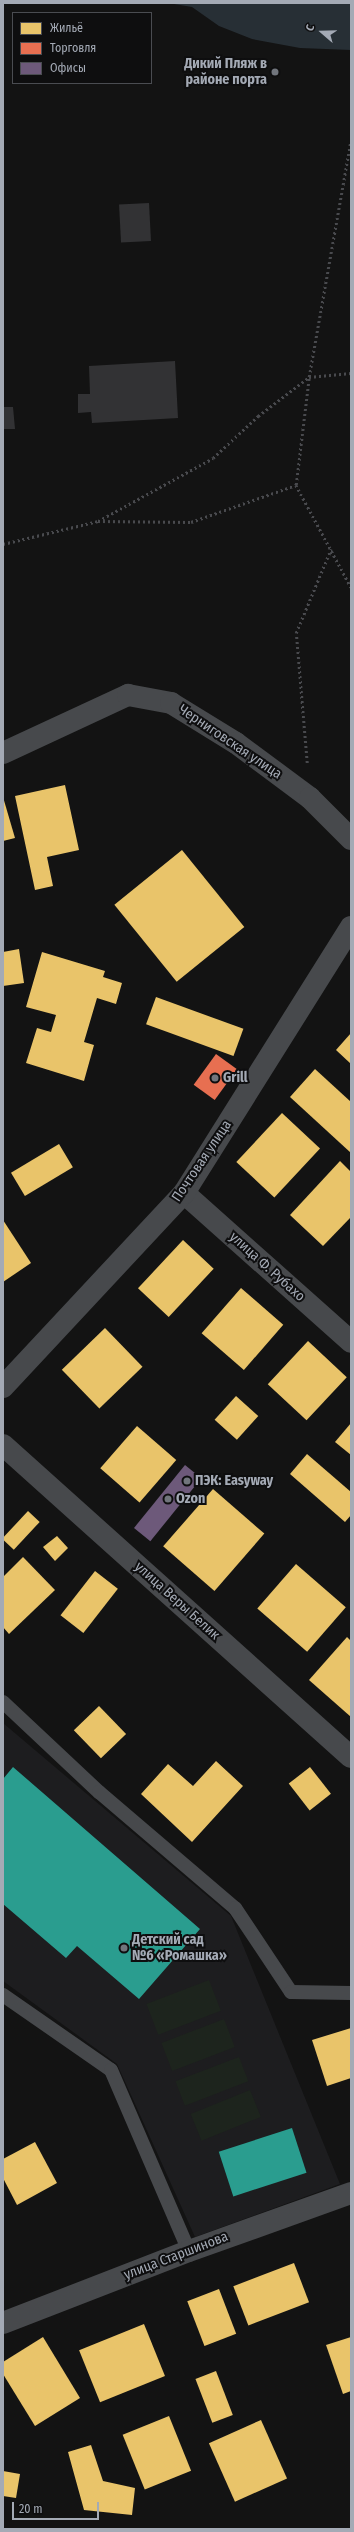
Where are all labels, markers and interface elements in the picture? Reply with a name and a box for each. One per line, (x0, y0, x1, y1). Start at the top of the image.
legend (12, 12, 152, 84)
north arrow (302, 12, 342, 52)
text: Жильё (50, 21, 83, 35)
text: С (303, 23, 317, 33)
text: Торговля (50, 41, 96, 55)
place label: Дикий Пляж в районе порта (184, 56, 267, 88)
text: Офисы (50, 61, 86, 75)
marker: Дикий Пляж в районе порта (270, 67, 280, 77)
street label: Черниговская улица (175, 701, 285, 783)
place label: Grill (223, 1070, 248, 1086)
marker: Grill (210, 1073, 220, 1083)
street label: Почтовая улица (169, 1117, 235, 1205)
street label: улица Ф. Рубахо (226, 1229, 308, 1305)
place label: ПЭК: Easyway (195, 1473, 273, 1489)
marker: ПЭК: Easyway (182, 1476, 192, 1486)
place label: Ozon (176, 1491, 205, 1507)
marker: Ozon (163, 1494, 173, 1504)
street label: улица Веры Белик (131, 1558, 223, 1644)
place label: Детский сад №6 «Ромашка» (132, 1932, 227, 1964)
marker: Детский сад №6 «Ромашка» (119, 1943, 129, 1953)
street label: улица Старшинова (121, 2228, 231, 2284)
scale bar (14, 2494, 101, 2520)
text: 20 m (19, 2502, 43, 2516)

